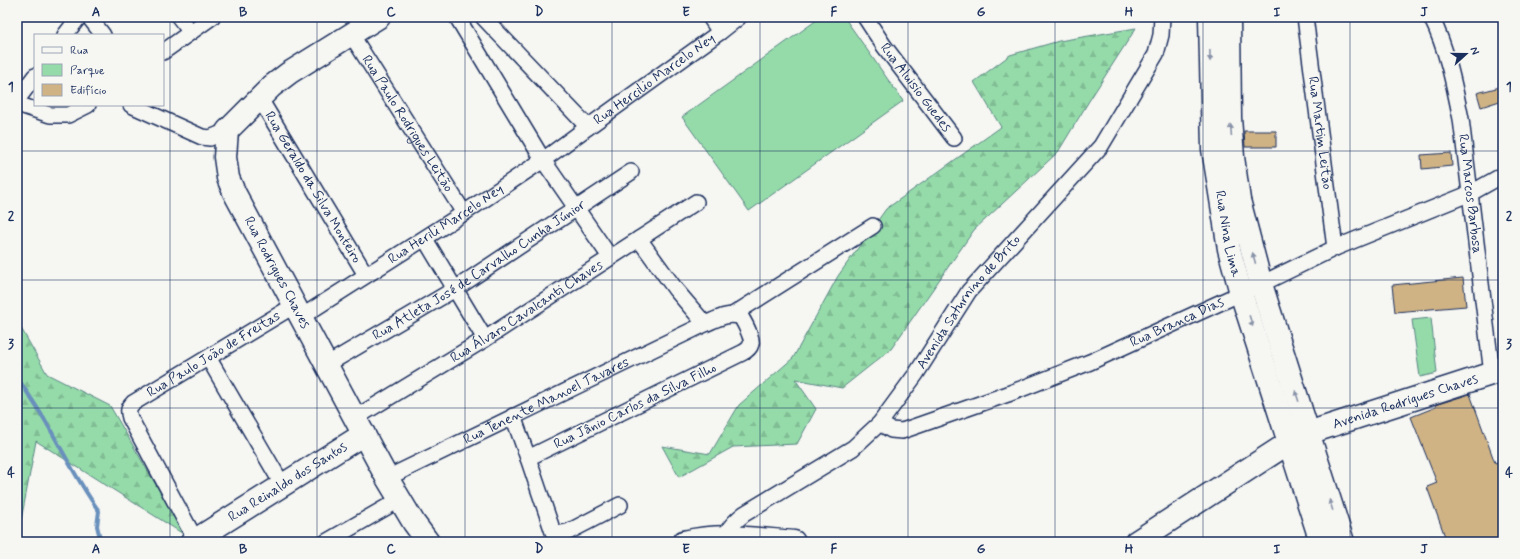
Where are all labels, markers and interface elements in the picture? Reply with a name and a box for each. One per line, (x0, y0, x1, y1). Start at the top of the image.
text: A (92, 4, 100, 21)
text: B (239, 4, 248, 21)
text: C (386, 4, 396, 21)
text: D (535, 4, 544, 21)
text: E (682, 4, 690, 21)
text: F (831, 4, 838, 21)
text: G (977, 4, 986, 21)
text: H (1125, 4, 1134, 21)
text: I (1274, 4, 1281, 21)
text: J (1420, 4, 1428, 21)
street label: Rua Hercilio Marcelo Ney (590, 29, 719, 129)
legend (34, 34, 164, 106)
north arrow (1446, 34, 1486, 74)
street label: Rua Aluisio Guedes (876, 39, 956, 136)
text: Rua (70, 43, 88, 59)
text: N (1467, 45, 1482, 57)
one-way arrow (1207, 50, 1213, 63)
street label: Rua Paulo Rodrigues Leitão (358, 52, 458, 196)
text: Parque (70, 63, 105, 79)
street label: Rua Martim Leitão (1304, 75, 1336, 191)
text: 1 (8, 79, 14, 96)
text: 1 (1506, 79, 1512, 96)
text: Edifício (70, 83, 106, 99)
street label: Rua Geraldo da Silva Monteiro (261, 108, 366, 266)
one-way arrow (1228, 123, 1234, 136)
street label: Rua Marcos Barbosa (1454, 133, 1486, 255)
street label: Rua Herili Marcelo Ney (385, 180, 507, 268)
street label: Rua Nina Lima (1211, 189, 1245, 280)
street label: Rua Atleta José de Carvalho Cunha Júnior (369, 196, 589, 345)
text: 2 (8, 208, 15, 225)
text: 2 (1506, 208, 1513, 225)
street label: Rua Rodrigues Chaves (240, 213, 315, 332)
street label: Avenida Saturnino de Brito (912, 231, 1025, 373)
one-way arrow (1251, 252, 1257, 264)
street label: Rua Álvaro Cavalcanti Chaves (447, 256, 606, 367)
street label: Rua Branca Dias (1127, 293, 1227, 352)
street label: Rua Paulo João de Freitas (144, 307, 284, 402)
one-way arrow (1248, 316, 1254, 328)
text: 3 (8, 336, 14, 353)
text: 3 (1506, 336, 1512, 353)
street label: Rua Tenente Manoel Tavares (460, 353, 632, 449)
street label: Rua Jânio Carlos da Silva Filho (551, 359, 719, 453)
street label: Avenida Rodrigues Chaves (1330, 370, 1481, 433)
one-way arrow (1293, 389, 1299, 401)
street label: Rua Reinaldo dos Santos (225, 438, 351, 526)
text: 4 (7, 465, 15, 482)
text: 4 (1505, 465, 1513, 482)
one-way arrow (1328, 499, 1334, 511)
text: A (92, 541, 100, 558)
text: B (239, 541, 248, 558)
text: C (386, 541, 396, 558)
text: D (535, 541, 544, 558)
text: E (682, 541, 690, 558)
text: F (831, 541, 838, 558)
text: G (977, 541, 986, 558)
text: H (1125, 541, 1134, 558)
text: I (1274, 541, 1281, 558)
text: J (1420, 541, 1428, 558)

